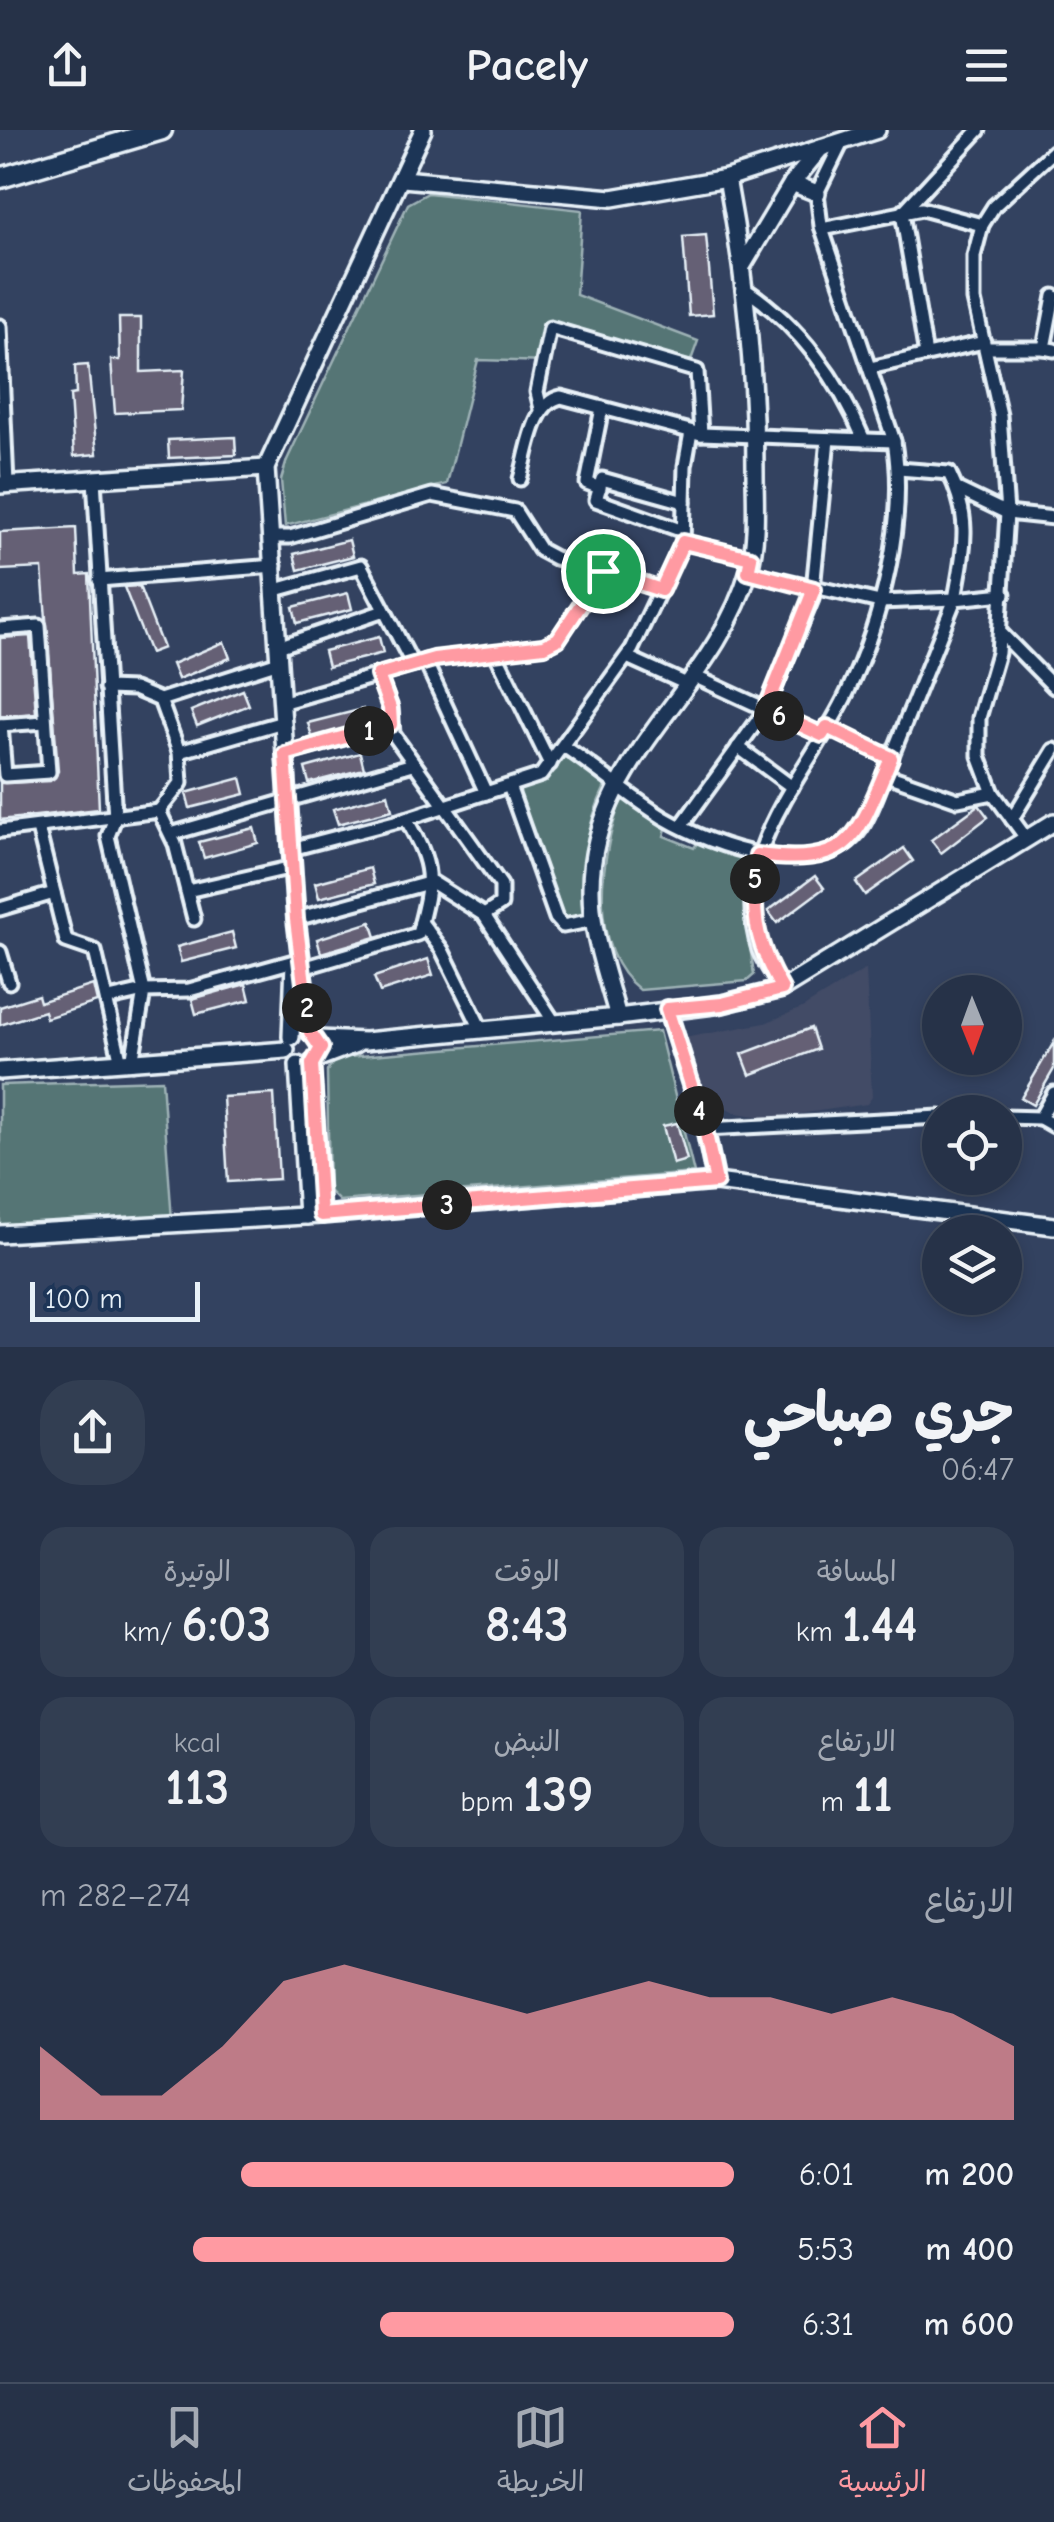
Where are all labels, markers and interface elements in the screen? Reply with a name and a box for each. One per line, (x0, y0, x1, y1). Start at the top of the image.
icon: share (40, 38, 95, 93)
icon: menu (959, 38, 1014, 93)
text: Pacely (466, 39, 588, 91)
pin (561, 529, 646, 614)
icon: arrive (576, 544, 631, 599)
pin: 6 (754, 691, 804, 741)
text: 6 (772, 700, 786, 732)
pin: 1 (344, 706, 394, 756)
text: 1 (363, 715, 375, 747)
pin: 5 (730, 854, 780, 904)
text: 5 (748, 863, 762, 895)
north arrow (922, 975, 1022, 1075)
map controls (922, 975, 1022, 1315)
pin: 2 (282, 983, 332, 1033)
text: 2 (300, 992, 314, 1024)
pin: 4 (674, 1086, 724, 1136)
text: 4 (692, 1095, 706, 1127)
button: locate (922, 1095, 1022, 1195)
pin: 3 (422, 1180, 472, 1230)
text: 3 (440, 1189, 454, 1221)
button: layers (922, 1215, 1022, 1315)
scale bar (30, 1277, 200, 1322)
text: 100 m (45, 1283, 123, 1315)
button: share (40, 1380, 145, 1485)
text: جري صباحي (743, 1381, 1014, 1445)
text: 06:47 (941, 1451, 1014, 1488)
text: الوتيرة (164, 1556, 231, 1588)
text: الوقت (494, 1556, 560, 1588)
text: المسافة (817, 1556, 897, 1588)
text: 6:03 (182, 1596, 271, 1654)
text: 8:43 (485, 1596, 569, 1654)
text: 1.44 (842, 1596, 918, 1654)
text: /km (123, 1616, 182, 1648)
text: km (796, 1616, 842, 1648)
text: النبض (494, 1726, 560, 1758)
text: الارتفاع (817, 1726, 896, 1758)
text: kcal (174, 1727, 221, 1759)
text: 113 (165, 1759, 229, 1817)
text: 139 (523, 1766, 593, 1824)
text: 11 (853, 1766, 893, 1824)
text: bpm (461, 1786, 523, 1818)
text: m (821, 1786, 853, 1818)
text: 274–282 m (40, 1877, 191, 1914)
text: الارتفاع (924, 1883, 1014, 1920)
text: 6:01 (799, 2156, 854, 2193)
text: 200 m (925, 2156, 1014, 2193)
text: 5:53 (797, 2231, 854, 2268)
text: 400 m (925, 2231, 1014, 2268)
text: 6:31 (802, 2306, 854, 2343)
text: 600 m (924, 2306, 1014, 2343)
tab: المحفوظات (127, 2400, 243, 2506)
tab: الخريطة (497, 2400, 584, 2506)
tab: الرئيسية (839, 2400, 927, 2506)

